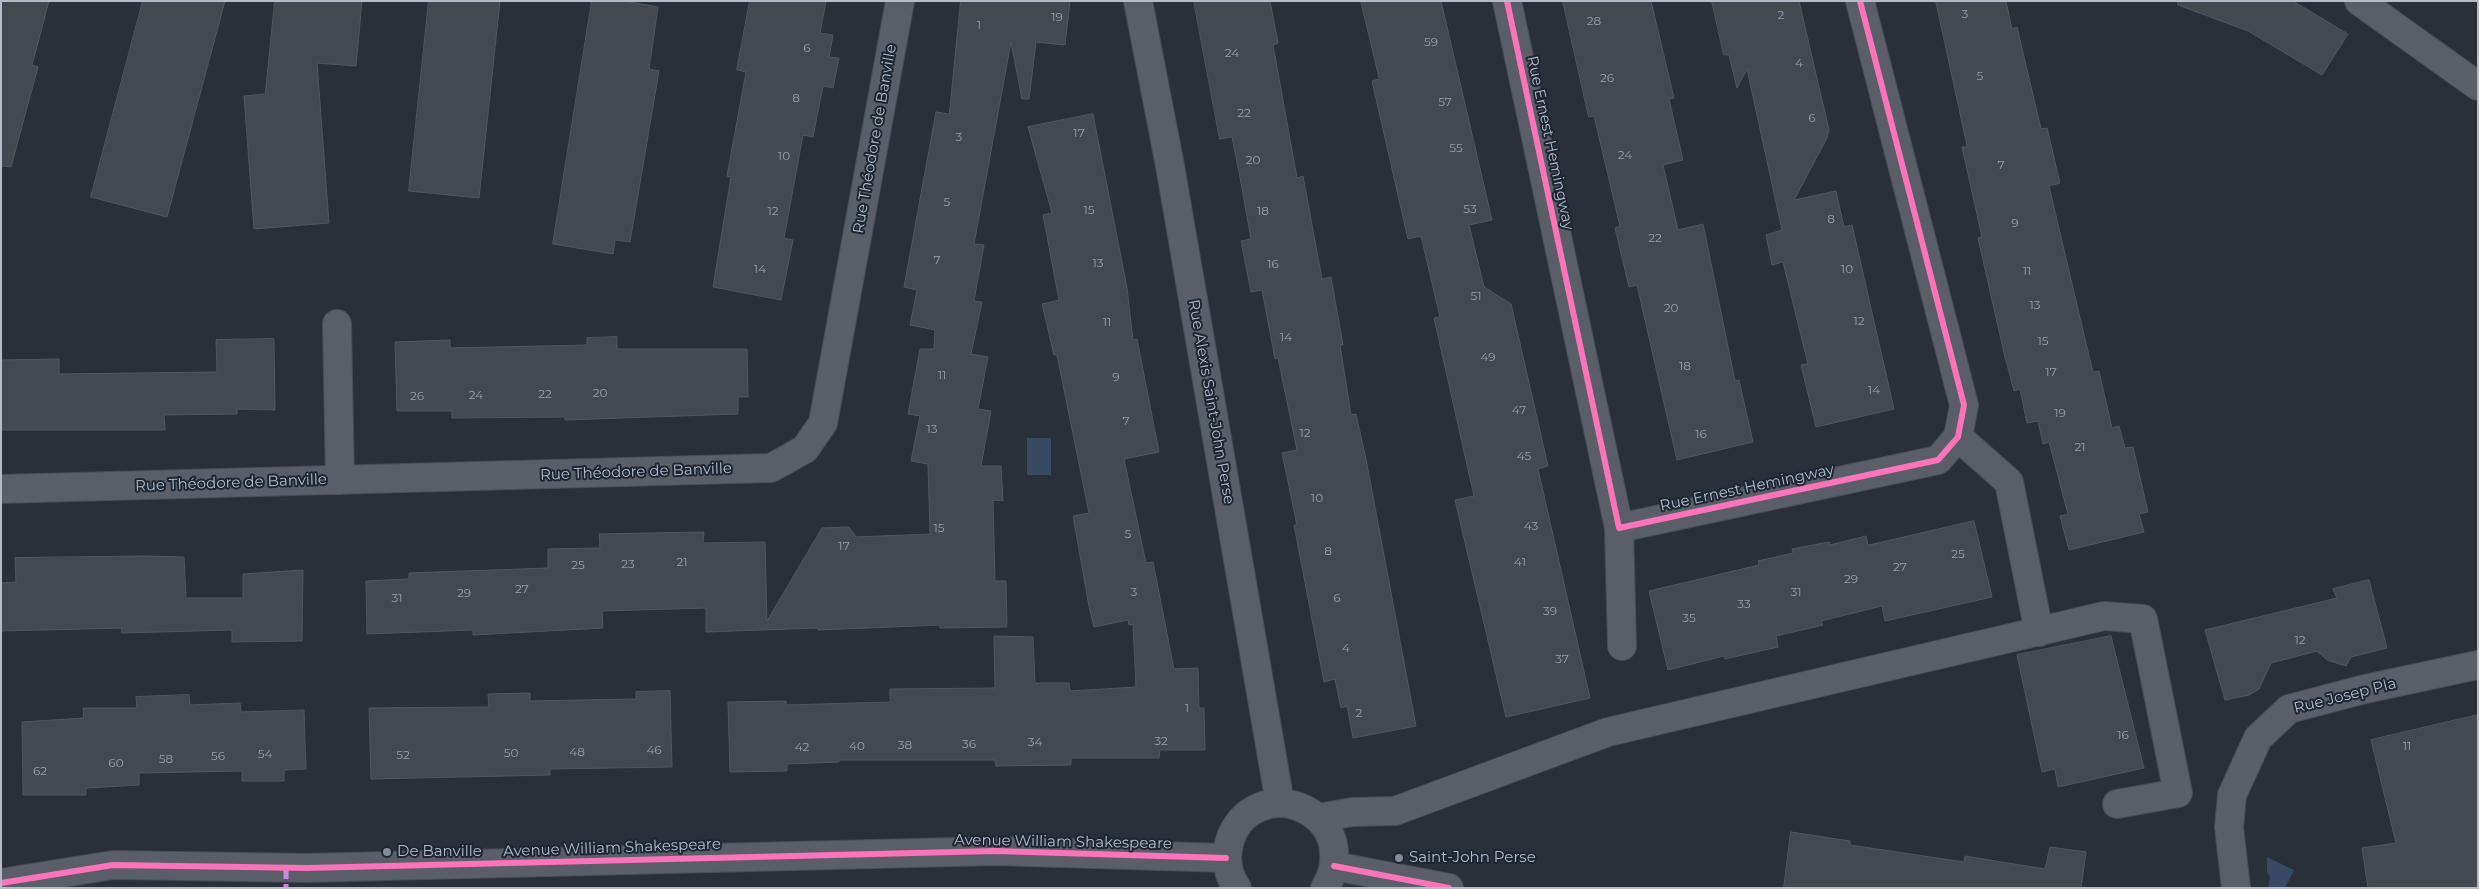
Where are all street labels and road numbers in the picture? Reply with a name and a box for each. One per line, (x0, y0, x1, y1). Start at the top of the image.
street label: Rue Théodore de Banville (849, 43, 901, 235)
street label: Rue Ernest Hemingway (1523, 54, 1577, 232)
street label: Rue Alexis Saint-John Perse (1184, 298, 1238, 506)
street label: Rue Théodore de Banville (540, 460, 732, 484)
street label: Rue Ernest Hemingway (1658, 461, 1836, 515)
street label: Rue Théodore de Banville (135, 471, 327, 495)
street label: Rue Josep Pla (2292, 675, 2398, 717)
street label: Avenue William Shakespeare (954, 831, 1172, 853)
street label: Avenue William Shakespeare (503, 835, 721, 861)

